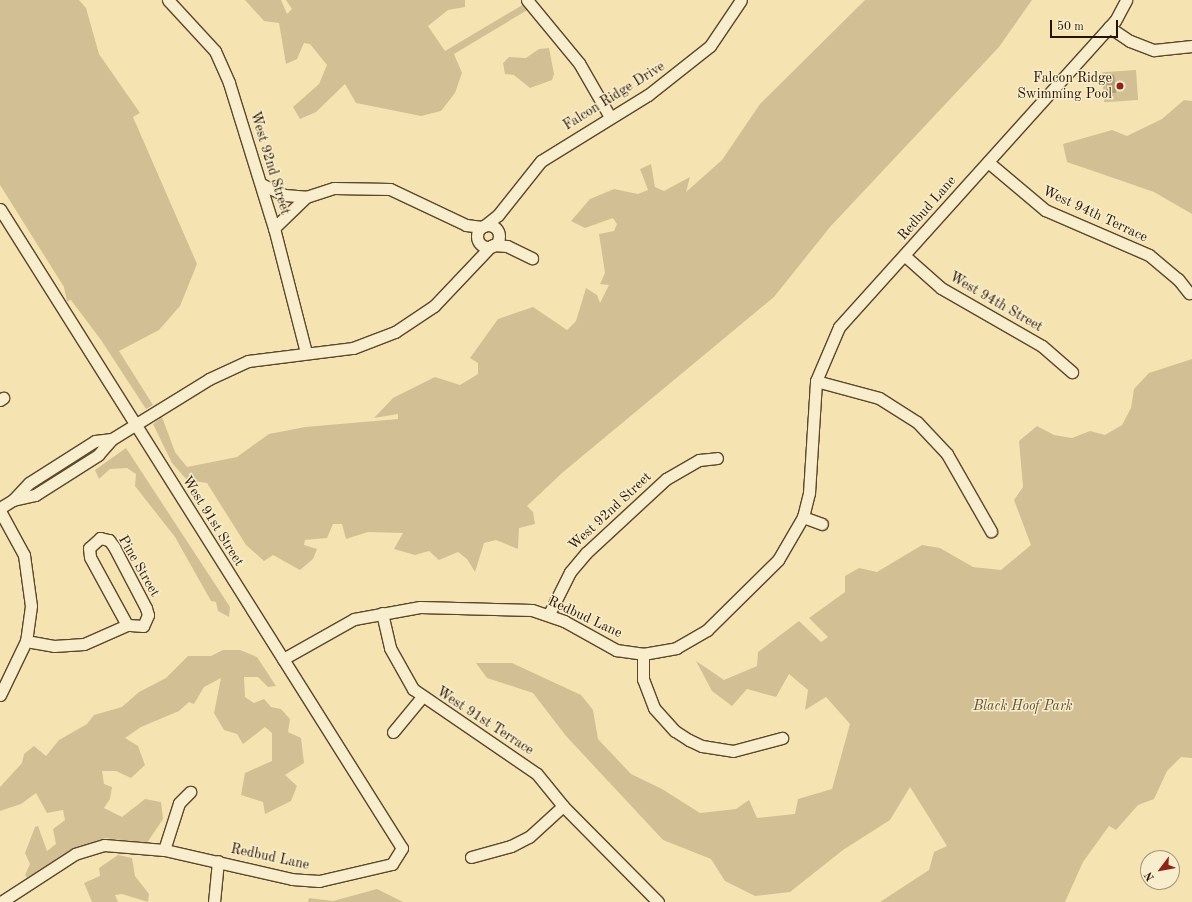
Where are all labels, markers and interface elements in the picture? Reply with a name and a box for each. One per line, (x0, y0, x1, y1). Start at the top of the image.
scale bar (1052, 12, 1120, 38)
text: 50 m (1057, 21, 1084, 33)
street label: Falcon Ridge Drive (560, 58, 668, 134)
place label: Falcon Ridge Swimming Pool (1017, 70, 1112, 102)
marker: Falcon Ridge Swimming Pool (1115, 81, 1125, 91)
street label: West 92nd Street (246, 109, 294, 217)
street label: Redbud Lane (894, 172, 960, 244)
street label: West 94th Terrace (1040, 182, 1150, 246)
street label: West 94th Street (946, 269, 1046, 335)
street label: West 92nd Street (565, 468, 655, 554)
street label: West 91st Street (179, 473, 247, 569)
street label: Pine Street (115, 532, 163, 600)
street label: Redbud Lane (545, 592, 625, 642)
street label: West 91st Terrace (433, 683, 537, 759)
park label: Black Hoof Park (973, 698, 1073, 714)
street label: Redbud Lane (229, 840, 311, 874)
north arrow (1140, 850, 1180, 890)
text: N (1143, 870, 1157, 883)

